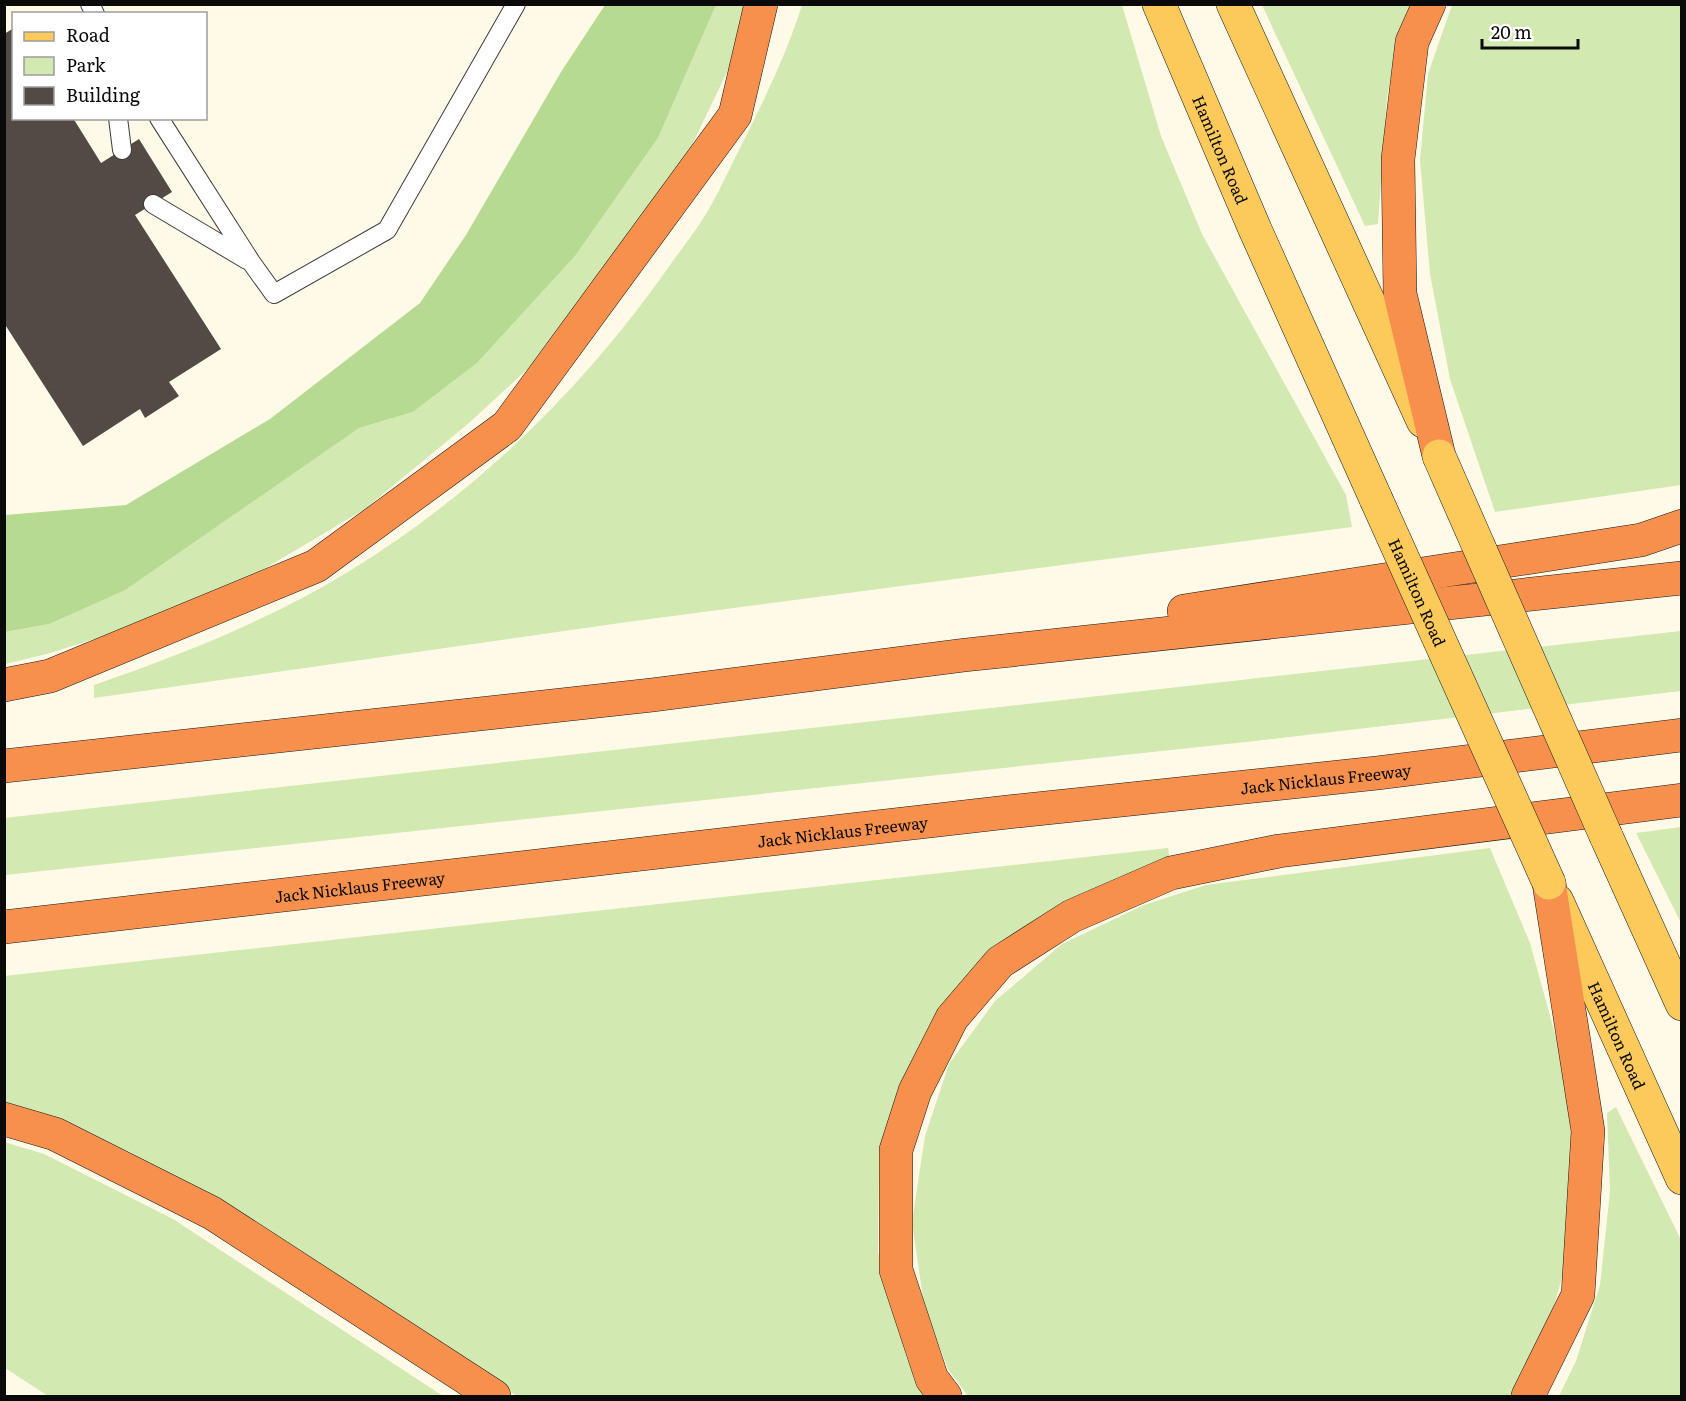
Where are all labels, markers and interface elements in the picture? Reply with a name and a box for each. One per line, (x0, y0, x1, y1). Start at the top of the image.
legend (12, 12, 207, 120)
scale bar (1482, 12, 1578, 50)
text: 20 m (1491, 18, 1532, 45)
text: Road (66, 21, 110, 48)
text: Park (66, 51, 107, 78)
text: Building (66, 81, 141, 108)
street label: Hamilton Road (1187, 91, 1255, 208)
street label: Hamilton Road (1383, 534, 1453, 650)
street label: Jack Nicklaus Freeway (1239, 757, 1413, 799)
street label: Jack Nicklaus Freeway (756, 809, 930, 853)
street label: Jack Nicklaus Freeway (273, 864, 447, 908)
street label: Hamilton Road (1583, 977, 1652, 1093)

